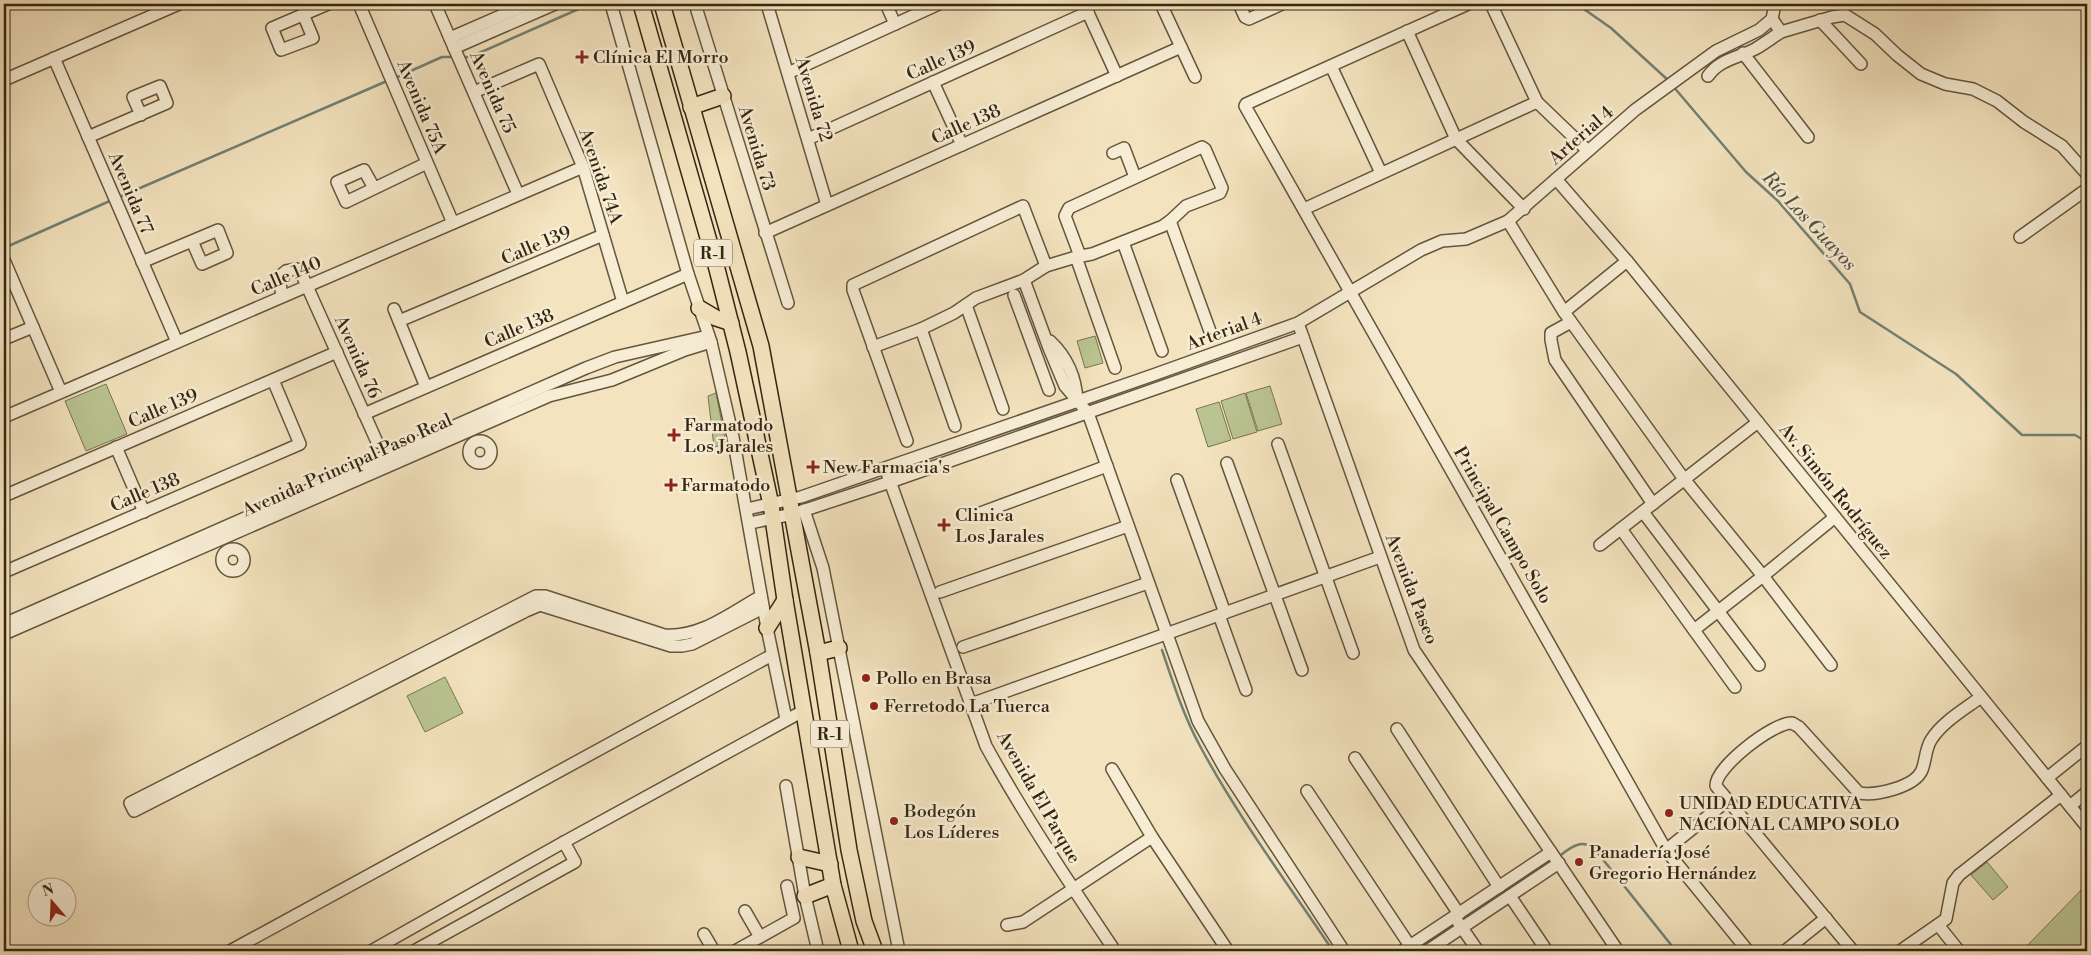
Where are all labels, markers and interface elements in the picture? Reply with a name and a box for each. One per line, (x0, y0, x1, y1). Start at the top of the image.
street label: Calle 139 (903, 35, 980, 86)
place label: Clínica El Morro (593, 46, 729, 69)
street label: Avenida 75 (464, 47, 521, 137)
marker: Clínica El Morro (575, 50, 589, 64)
street label: Avenida 72 (789, 53, 837, 145)
street label: Avenida 75A (391, 56, 452, 158)
street label: Calle 138 (928, 99, 1005, 150)
street label: Arterial 4 (1543, 101, 1619, 171)
street label: Avenida 73 (732, 102, 780, 194)
street label: Avenida 74A (573, 124, 628, 228)
street label: Avenida 77 (103, 148, 158, 238)
water label: Río Los Guayos (1756, 165, 1861, 275)
street label: Calle 139 (498, 220, 575, 270)
road number: R-1 (694, 240, 732, 266)
street label: Calle 140 (247, 251, 325, 302)
street label: Calle 138 (481, 303, 558, 353)
street label: Arterial 4 (1182, 307, 1265, 356)
street label: Avenida 76 (329, 311, 386, 402)
street label: Calle 139 (125, 383, 202, 433)
street label: Avenida Principal Paso Real (238, 408, 456, 523)
place label: Farmatodo Los Jarales (684, 414, 774, 458)
street label: Av. Simón Rodríguez (1773, 418, 1897, 564)
marker: Farmatodo Los Jarales (668, 429, 680, 441)
street label: Principal Campo Solo (1448, 442, 1557, 608)
place label: New Farmacia's (823, 456, 950, 479)
marker: New Farmacia's (807, 461, 819, 473)
street label: Calle 138 (107, 467, 184, 517)
place label: Farmatodo (681, 474, 770, 497)
marker: Farmatodo (665, 479, 677, 491)
place label: Clinica Los Jarales (955, 504, 1045, 548)
marker: Clinica Los Jarales (937, 518, 951, 532)
street label: Avenida Paseo (1380, 530, 1443, 648)
place label: Pollo en Brasa (876, 667, 993, 690)
marker: Pollo en Brasa (860, 672, 872, 684)
place label: Ferretodo La Tuerca (884, 695, 1051, 718)
marker: Ferretodo La Tuerca (868, 700, 880, 712)
road number: R-1 (811, 721, 849, 748)
street label: Avenida El Parque (991, 726, 1086, 868)
place label: UNIDAD EDUCATIVA NACIONAL CAMPO SOLO (1679, 792, 1899, 836)
place label: Bodegón Los Líderes (903, 800, 1000, 844)
marker: UNIDAD EDUCATIVA NACIONAL CAMPO SOLO (1663, 807, 1675, 819)
marker: Bodegón Los Líderes (888, 815, 900, 827)
place label: Panadería José Gregorio Hernández (1589, 841, 1756, 885)
marker: Panadería José Gregorio Hernández (1573, 856, 1585, 868)
north arrow (28, 878, 78, 928)
text: N (40, 880, 56, 901)

